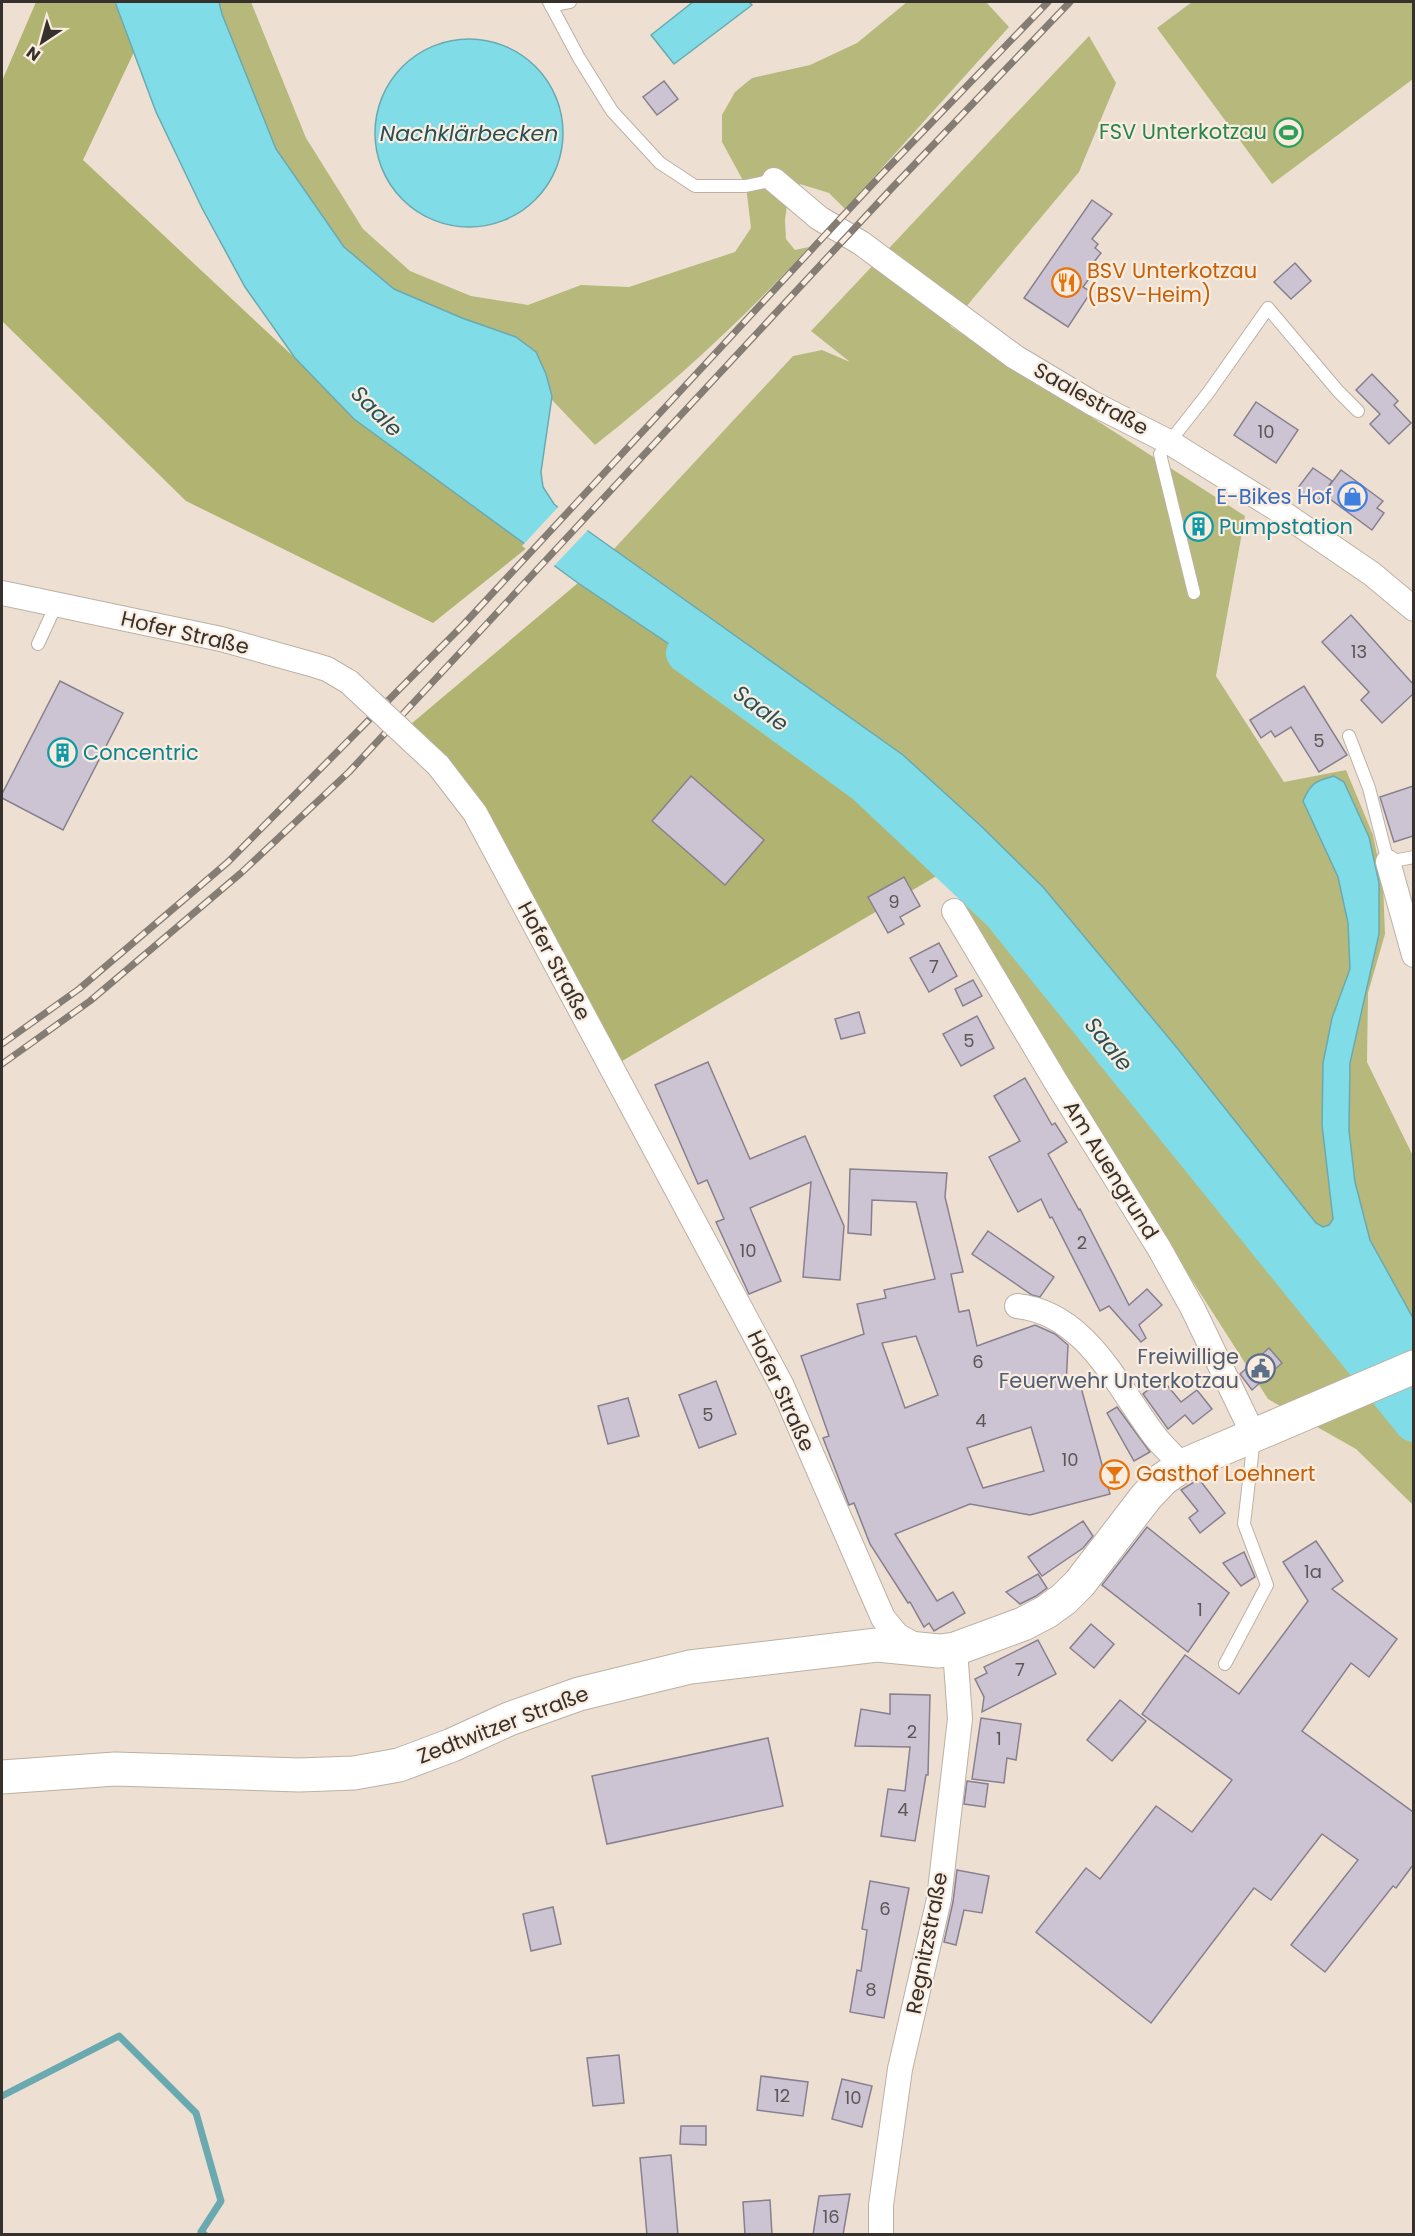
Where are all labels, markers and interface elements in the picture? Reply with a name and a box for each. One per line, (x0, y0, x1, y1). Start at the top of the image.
north arrow (12, 12, 72, 72)
text: N (22, 41, 45, 67)
sports icon: FSV Unterkotzau (1272, 116, 1304, 148)
place label: FSV Unterkotzau (1099, 117, 1267, 146)
water label: Nachklärbecken (380, 118, 558, 149)
place label: BSV Unterkotzau (BSV-Heim) (1087, 256, 1257, 309)
restaurant icon: BSV Unterkotzau (BSV-Heim) (1050, 267, 1082, 299)
street label: Saalestraße (1029, 355, 1154, 442)
water label: Saale (344, 379, 409, 444)
house number: 10 (1257, 419, 1275, 444)
shop icon: E-Bikes Hof (1337, 481, 1369, 513)
place label: E-Bikes Hof (1216, 482, 1332, 511)
building icon: Pumpstation (1182, 511, 1214, 543)
place label: Pumpstation (1219, 512, 1353, 541)
street label: Hofer Straße (118, 604, 252, 661)
house number: 13 (1351, 639, 1367, 664)
water label: Saale (727, 678, 795, 739)
house number: 5 (1313, 728, 1325, 753)
building icon: Concentric (46, 737, 78, 769)
place label: Concentric (83, 738, 199, 767)
house number: 9 (888, 889, 900, 914)
street label: Hofer Straße (511, 896, 598, 1025)
house number: 7 (929, 954, 939, 979)
water label: Saale (1077, 1011, 1140, 1078)
house number: 5 (963, 1028, 975, 1053)
street label: Am Auengrund (1057, 1095, 1166, 1245)
house number: 2 (1077, 1230, 1087, 1255)
house number: 10 (739, 1238, 757, 1263)
street label: Hofer Straße (741, 1325, 822, 1456)
place label: Freiwillige Feuerwehr Unterkotzau (999, 1342, 1239, 1395)
house number: 6 (972, 1349, 984, 1374)
public building icon: Freiwillige Feuerwehr Unterkotzau (1244, 1353, 1276, 1385)
house number: 5 (702, 1402, 714, 1427)
house number: 4 (975, 1408, 987, 1433)
house number: 10 (1061, 1447, 1079, 1472)
bar icon: Gasthof Loehnert (1099, 1458, 1131, 1490)
place label: Gasthof Loehnert (1136, 1459, 1315, 1488)
house number: 1a (1304, 1559, 1322, 1584)
house number: 1 (1197, 1597, 1203, 1622)
house number: 7 (1015, 1657, 1025, 1682)
street label: Zedtwitzer Straße (413, 1678, 593, 1771)
house number: 2 (907, 1719, 917, 1744)
house number: 1 (996, 1726, 1002, 1751)
house number: 4 (897, 1797, 909, 1822)
street label: Regnitzstraße (899, 1870, 954, 2016)
house number: 6 (879, 1896, 891, 1921)
house number: 8 (865, 1977, 877, 2002)
house number: 12 (774, 2083, 790, 2108)
house number: 10 (844, 2085, 862, 2110)
house number: 16 (822, 2204, 840, 2229)

